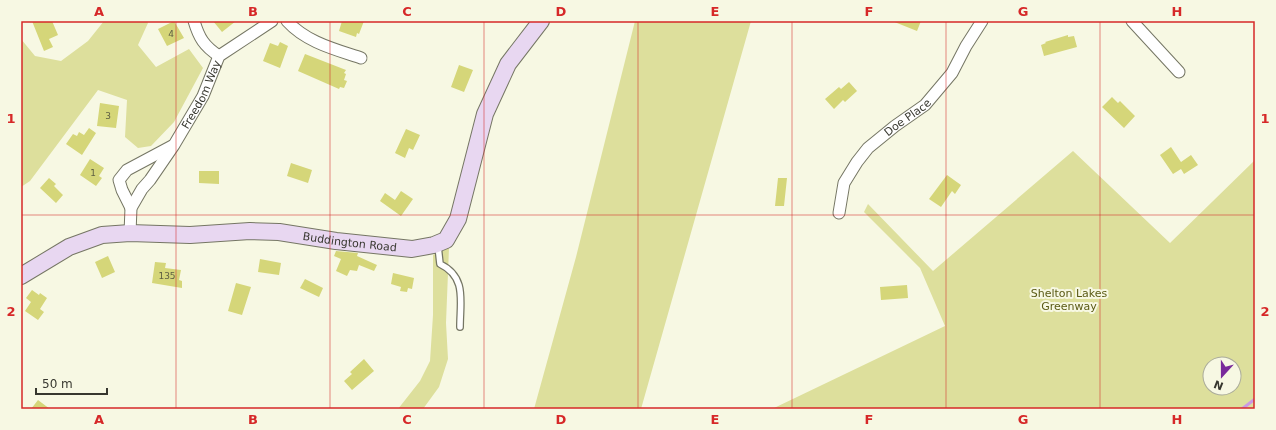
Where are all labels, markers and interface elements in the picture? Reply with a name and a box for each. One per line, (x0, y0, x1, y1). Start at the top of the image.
text: A (94, 4, 104, 19)
text: B (248, 4, 258, 19)
text: C (402, 4, 412, 19)
text: D (556, 4, 567, 19)
text: E (711, 4, 719, 19)
text: F (865, 4, 873, 19)
text: G (1018, 4, 1028, 19)
text: H (1172, 4, 1182, 19)
house number: 4 (168, 29, 174, 39)
street label: Freedom Way (179, 58, 224, 131)
street label: Doe Place (882, 96, 934, 139)
text: 1 (6, 111, 16, 126)
house number: 3 (105, 111, 111, 121)
text: 1 (1260, 111, 1270, 126)
house number: 1 (90, 168, 96, 178)
street label: Buddington Road (302, 230, 397, 254)
house number: 135 (158, 271, 176, 281)
park label: Shelton Lakes Greenway (1031, 287, 1108, 313)
text: 2 (6, 304, 16, 319)
text: 2 (1260, 304, 1270, 319)
north arrow (1202, 356, 1242, 396)
scale bar (36, 370, 107, 396)
text: 50 m (42, 377, 73, 391)
text: N (1212, 377, 1225, 393)
text: A (94, 412, 104, 427)
text: B (248, 412, 258, 427)
text: C (402, 412, 412, 427)
text: D (556, 412, 567, 427)
text: E (711, 412, 719, 427)
text: F (865, 412, 873, 427)
text: G (1018, 412, 1028, 427)
text: H (1172, 412, 1182, 427)

